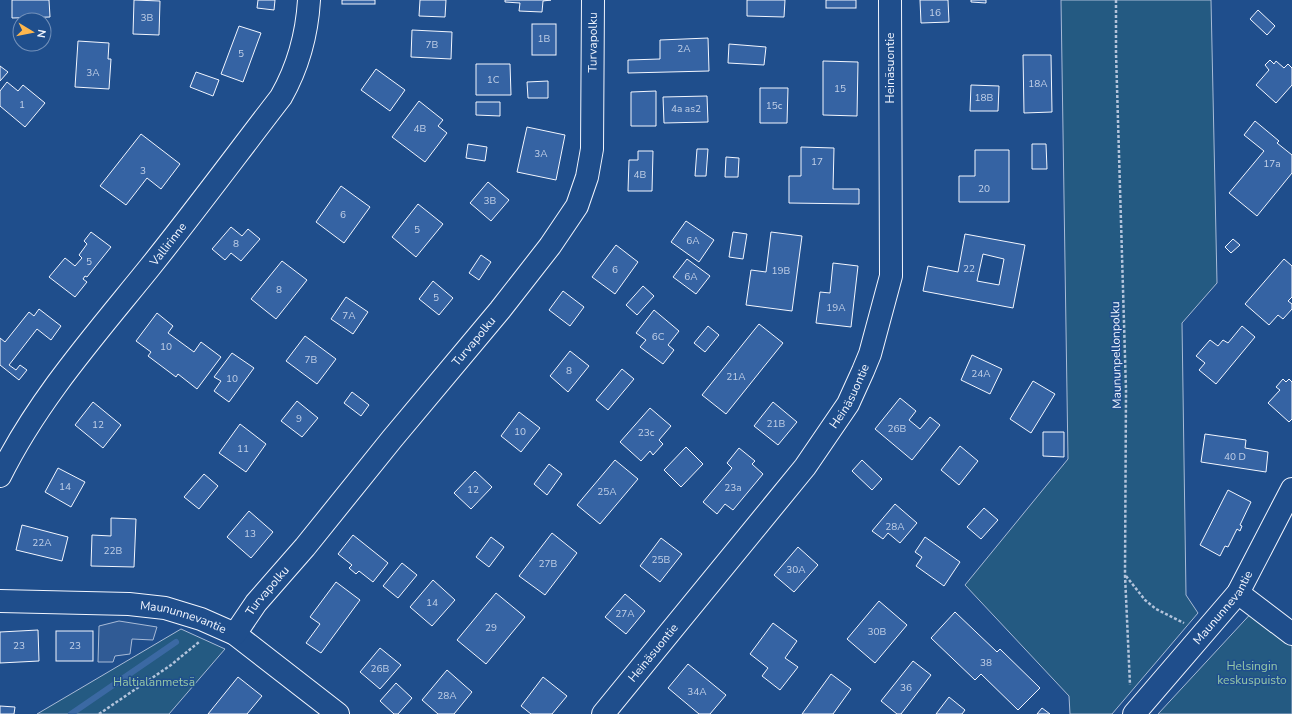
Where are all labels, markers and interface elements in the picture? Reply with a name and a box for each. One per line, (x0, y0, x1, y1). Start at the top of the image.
house number: 16 (929, 6, 941, 20)
house number: 3B (141, 11, 154, 25)
north arrow (12, 12, 52, 52)
street label: Turvapolku (585, 12, 601, 73)
text: N (33, 28, 49, 39)
house number: 1B (538, 32, 551, 46)
street label: Heinäsuontie (882, 33, 898, 103)
house number: 7B (426, 38, 439, 52)
house number: 2A (677, 42, 691, 56)
house number: 5 (238, 47, 244, 61)
house number: 3A (86, 66, 100, 80)
house number: 1C (487, 73, 500, 87)
house number: 18A (1028, 77, 1048, 91)
house number: 15 (834, 82, 846, 96)
house number: 18B (975, 91, 994, 105)
house number: 1 (19, 98, 25, 112)
house number: 15c (766, 99, 783, 113)
house number: 4a as2 (671, 102, 701, 116)
house number: 4B (414, 122, 427, 136)
house number: 3A (534, 147, 548, 161)
house number: 17 (811, 155, 823, 169)
house number: 17a (1263, 157, 1281, 171)
house number: 3 (140, 164, 146, 178)
house number: 4B (634, 168, 647, 182)
house number: 20 (978, 182, 990, 196)
house number: 3B (484, 194, 497, 208)
house number: 6 (340, 208, 346, 222)
street label: Vallirinne (145, 219, 190, 270)
house number: 5 (414, 223, 420, 237)
house number: 6A (686, 234, 700, 248)
house number: 8 (233, 237, 239, 251)
house number: 5 (86, 255, 92, 269)
house number: 22 (963, 262, 975, 276)
house number: 6 (612, 263, 618, 277)
house number: 19B (772, 264, 791, 278)
house number: 6A (684, 270, 698, 284)
house number: 8 (276, 283, 282, 297)
house number: 5 (433, 291, 439, 305)
house number: 19A (826, 301, 846, 315)
street label: Maununpellonpolku (1107, 301, 1125, 409)
house number: 7A (342, 309, 356, 323)
street label: Turvapolku (448, 313, 499, 369)
house number: 6C (652, 330, 665, 344)
house number: 10 (160, 340, 172, 354)
house number: 7B (305, 353, 318, 367)
street label: Heinäsuontie (826, 362, 873, 431)
house number: 8 (566, 364, 572, 378)
house number: 24A (971, 367, 991, 381)
house number: 21A (726, 370, 746, 384)
house number: 10 (226, 372, 238, 386)
house number: 9 (296, 412, 302, 426)
house number: 21B (767, 417, 786, 431)
house number: 12 (92, 418, 104, 432)
house number: 26B (888, 422, 907, 436)
house number: 10 (514, 425, 526, 439)
house number: 23c (638, 426, 655, 440)
house number: 11 (237, 442, 249, 456)
house number: 40 D (1224, 450, 1246, 464)
house number: 14 (59, 480, 71, 494)
house number: 23a (724, 481, 742, 495)
house number: 12 (467, 483, 479, 497)
house number: 25A (597, 485, 617, 499)
house number: 28A (885, 520, 905, 534)
house number: 13 (244, 527, 256, 541)
house number: 22A (32, 536, 52, 550)
house number: 22B (104, 544, 123, 558)
house number: 25B (652, 553, 671, 567)
house number: 27B (539, 557, 558, 571)
street label: Turvapolku (242, 563, 293, 619)
house number: 30A (786, 563, 806, 577)
street label: Maununnevantie (1189, 568, 1256, 648)
house number: 14 (426, 596, 438, 610)
street label: Maununnevantie (139, 597, 229, 637)
house number: 27A (615, 607, 635, 621)
street label: Heinäsuontie (624, 620, 682, 685)
house number: 29 (485, 621, 497, 635)
house number: 30B (868, 625, 887, 639)
house number: 23 (13, 639, 25, 653)
house number: 23 (69, 639, 81, 653)
house number: 38 (980, 656, 992, 670)
park label: Helsingin keskuspuisto (1217, 658, 1287, 688)
house number: 26B (371, 662, 390, 676)
park label: Haltialanmetsä (113, 674, 195, 690)
house number: 36 (900, 681, 912, 695)
house number: 34A (687, 685, 707, 699)
house number: 28A (437, 689, 457, 703)

